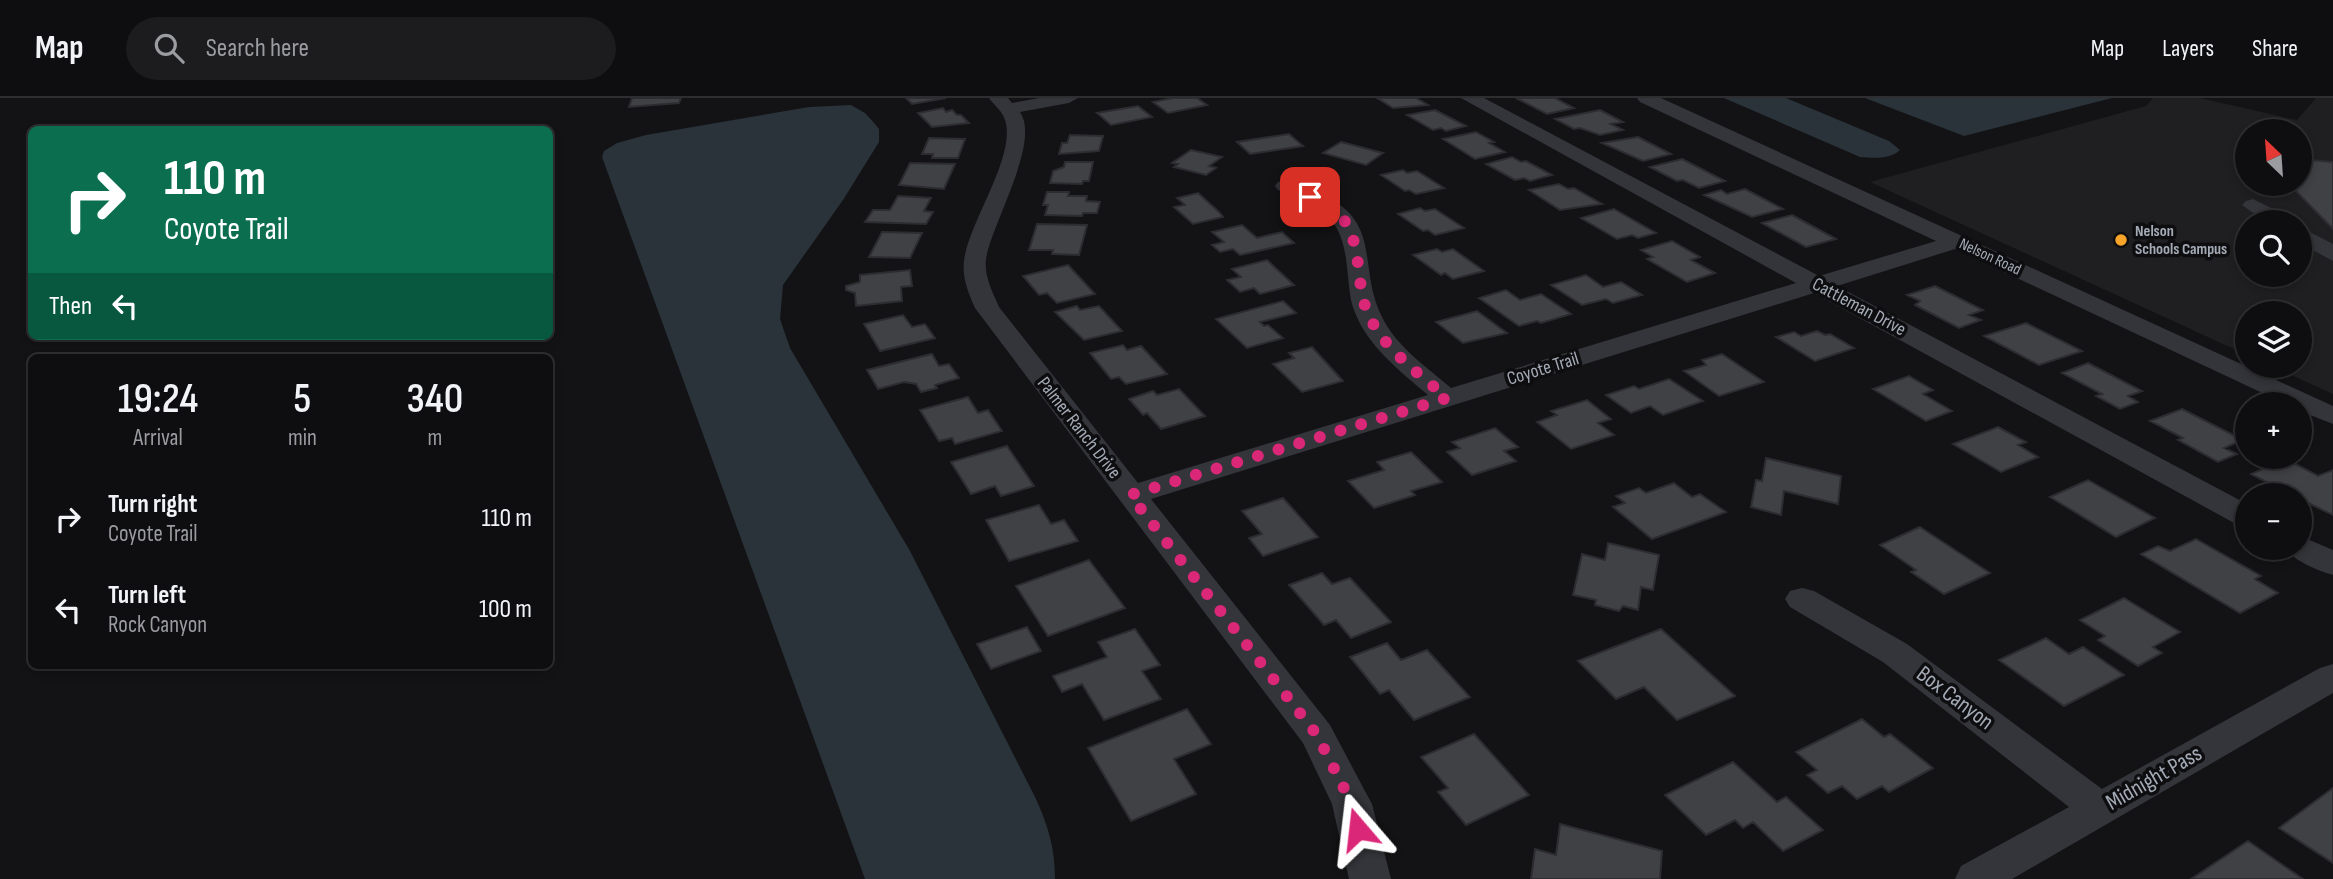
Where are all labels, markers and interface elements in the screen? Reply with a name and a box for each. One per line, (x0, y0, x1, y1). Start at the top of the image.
search box (126, 17, 616, 80)
text: Map (35, 28, 84, 68)
icon: search (150, 29, 188, 67)
text: Search here (206, 33, 309, 64)
text: Map (2091, 34, 2124, 63)
text: Layers (2162, 34, 2214, 63)
text: Share (2252, 34, 2298, 63)
north arrow (2235, 119, 2312, 196)
map controls (2235, 119, 2312, 560)
text: 110 m (164, 150, 266, 209)
icon: right (49, 154, 140, 245)
pin (1280, 167, 1340, 227)
icon: arrive (1291, 178, 1329, 216)
text: Coyote Trail (164, 210, 289, 249)
button: search (2235, 210, 2312, 287)
place label: Nelson Schools Campus (2135, 222, 2227, 259)
marker: Nelson Schools Campus (2113, 232, 2129, 248)
street label: Nelson Road (1956, 234, 2024, 280)
street label: Cattleman Drive (1808, 273, 1910, 341)
icon: left (106, 287, 144, 325)
text: Then (49, 291, 92, 322)
button: layers (2235, 301, 2312, 378)
street label: Coyote Trail (1504, 347, 1582, 391)
street label: Palmer Ranch Drive (1032, 373, 1126, 483)
text: 19:24 (118, 374, 198, 425)
text: 5 (293, 374, 311, 425)
text: 340 (407, 374, 463, 425)
button: + (2235, 392, 2312, 469)
text: Arrival (133, 424, 183, 452)
text: min (288, 424, 317, 452)
text: m (428, 424, 442, 452)
button: − (2235, 483, 2312, 560)
text: Turn right (108, 489, 197, 520)
icon: right (49, 500, 87, 538)
text: 110 m (481, 503, 532, 534)
text: Coyote Trail (108, 520, 198, 548)
text: Turn left (108, 580, 186, 611)
icon: left (49, 591, 87, 629)
text: 100 m (479, 594, 532, 625)
text: Rock Canyon (108, 611, 207, 639)
street label: Box Canyon (1911, 660, 1999, 736)
street label: Midnight Pass (2101, 739, 2207, 817)
position arrow (1321, 792, 1395, 866)

